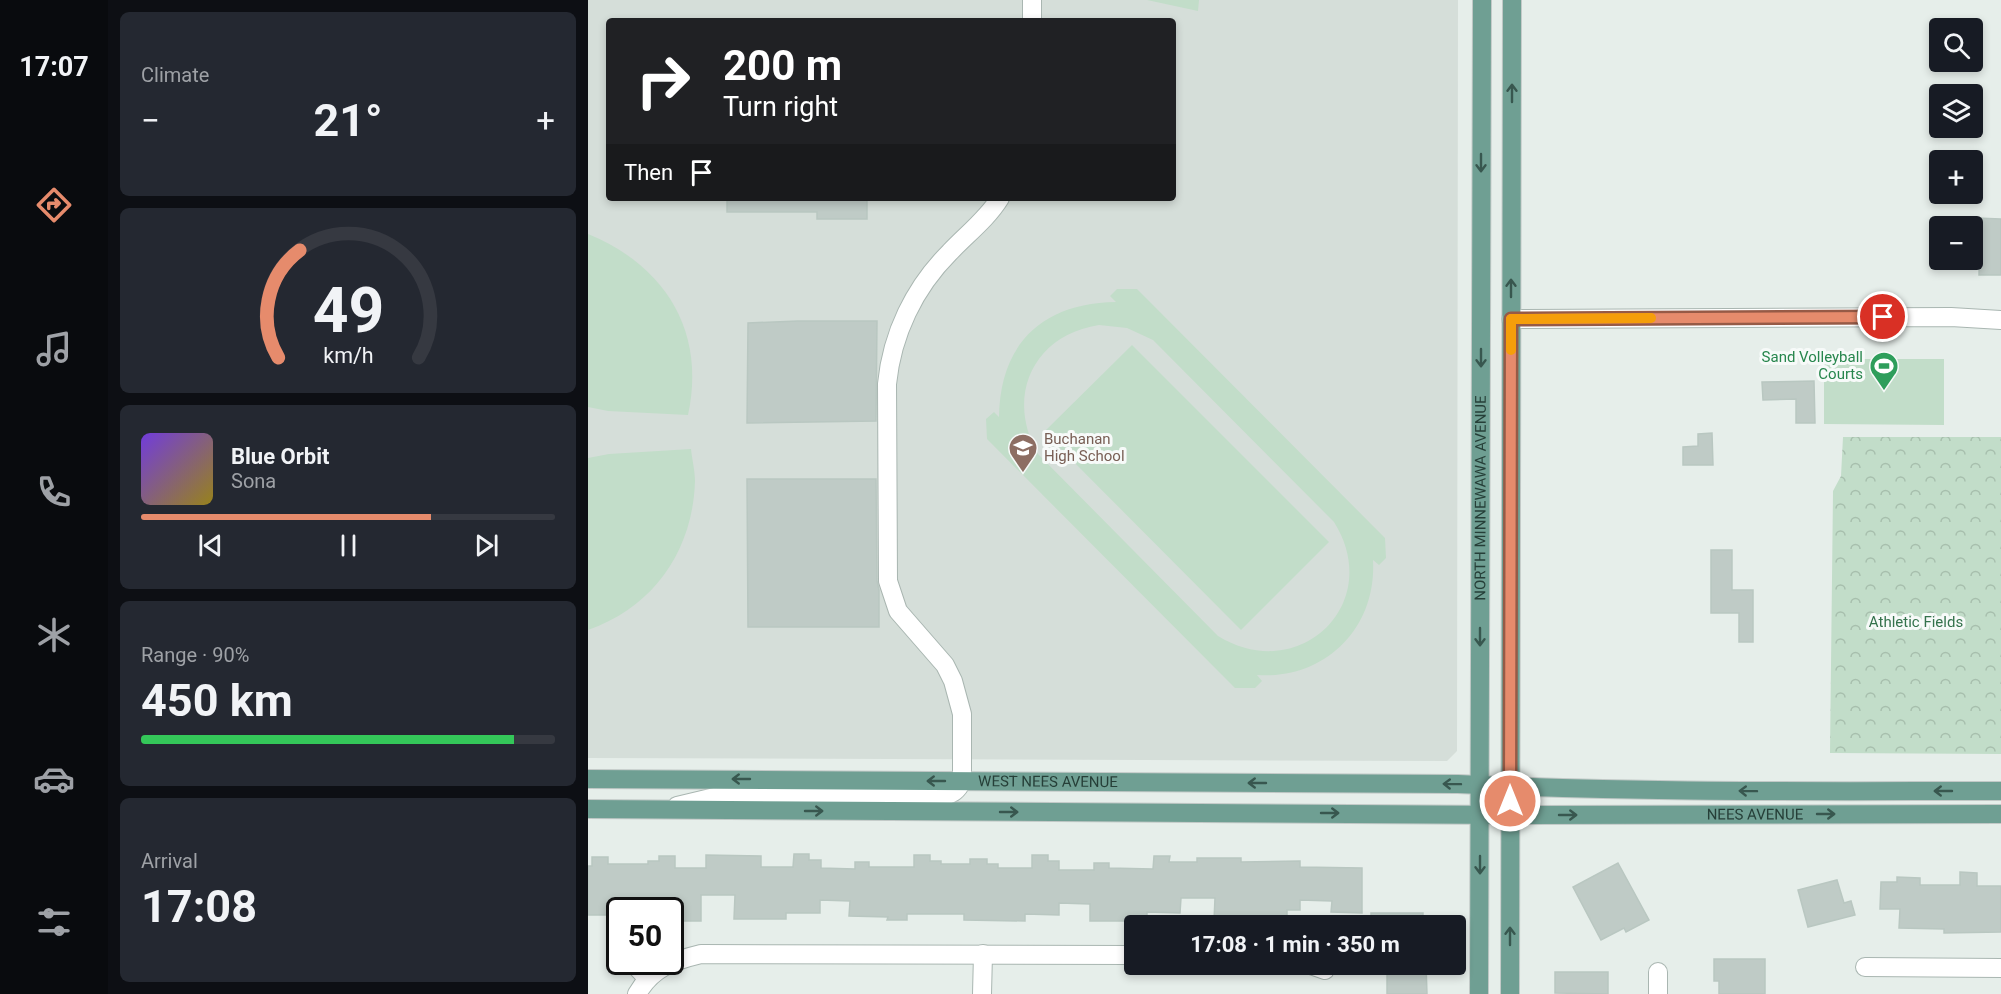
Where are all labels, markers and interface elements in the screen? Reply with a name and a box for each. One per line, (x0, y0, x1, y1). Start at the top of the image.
map controls (1929, 18, 1983, 270)
button: search (1929, 18, 1983, 72)
text: 200 m (723, 41, 842, 90)
icon: right (624, 42, 702, 120)
text: 17:07 (19, 51, 89, 83)
text: Climate (141, 63, 209, 87)
one-way arrow (1506, 83, 1518, 103)
button: layers (1929, 84, 1983, 138)
text: Turn right (723, 91, 838, 123)
text: 21° (313, 94, 383, 147)
text: − (141, 101, 160, 140)
text: + (536, 101, 555, 140)
button: + (1929, 150, 1983, 204)
one-way arrow (1475, 153, 1487, 173)
icon: arrive (685, 156, 718, 189)
text: Then (624, 160, 673, 185)
icon: directions (33, 184, 75, 226)
button: − (1929, 216, 1983, 270)
text: 49 (312, 274, 384, 347)
one-way arrow (1505, 278, 1517, 298)
pin (1857, 291, 1908, 342)
icon: arrive (1866, 300, 1899, 333)
icon: music (33, 328, 75, 370)
text: km/h (323, 343, 373, 368)
one-way arrow (1475, 348, 1487, 368)
place label: Sand Volleyball Courts (1762, 348, 1863, 383)
sports icon: Sand Volleyball Courts (1868, 350, 1900, 392)
street label: NORTH MINNEWAWA AVENUE (1471, 395, 1490, 601)
place label: Buchanan High School (1044, 430, 1125, 465)
school or university icon: Buchanan High School (1007, 432, 1039, 474)
text: Blue Orbit (231, 444, 329, 469)
text: Sona (231, 469, 276, 493)
icon: phone (33, 471, 75, 513)
icon: previous (194, 529, 227, 562)
icon: pause (332, 529, 365, 562)
icon: next (470, 529, 503, 562)
park label: Athletic Fields (1869, 613, 1963, 631)
icon: climate (33, 614, 75, 656)
one-way arrow (1474, 627, 1486, 647)
text: Range · 90% (141, 643, 249, 667)
text: 450 km (141, 674, 293, 727)
icon: car (33, 758, 75, 800)
position arrow (1478, 769, 1542, 833)
street label: WEST NEES AVENUE (978, 772, 1118, 791)
one-way arrow (731, 774, 751, 785)
one-way arrow (926, 775, 946, 787)
one-way arrow (1247, 777, 1267, 789)
one-way arrow (1442, 779, 1462, 790)
one-way arrow (1738, 785, 1758, 797)
one-way arrow (1933, 785, 1953, 797)
one-way arrow (804, 805, 824, 817)
street label: NEES AVENUE (1707, 805, 1804, 824)
one-way arrow (999, 806, 1019, 818)
one-way arrow (1320, 807, 1340, 819)
one-way arrow (1816, 808, 1836, 820)
one-way arrow (1558, 809, 1578, 821)
text: Arrival (141, 849, 198, 873)
one-way arrow (1474, 854, 1486, 874)
text: 17:08 (141, 880, 257, 933)
speed limit sign: 50 (606, 897, 684, 975)
icon: filters (33, 901, 75, 943)
one-way arrow (1504, 926, 1516, 946)
text: 17:08 · 1 min · 350 m (1190, 932, 1400, 957)

